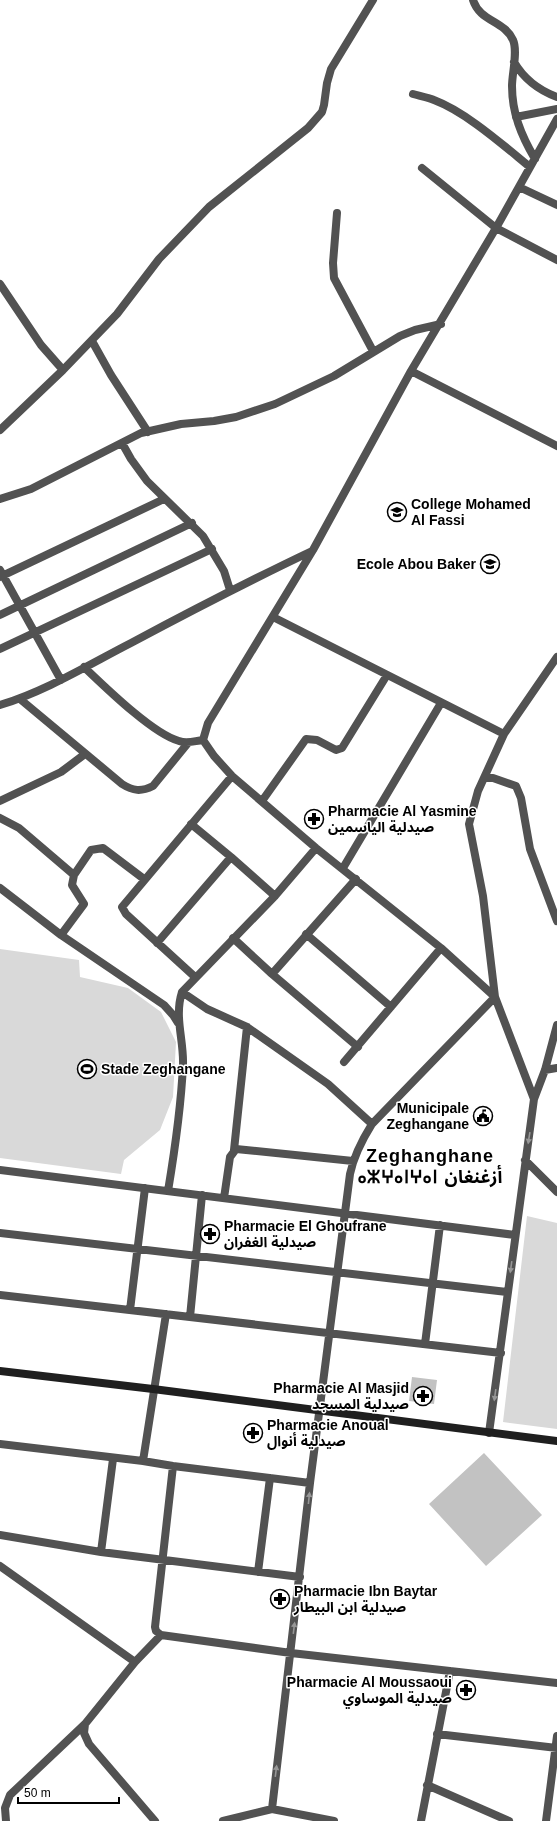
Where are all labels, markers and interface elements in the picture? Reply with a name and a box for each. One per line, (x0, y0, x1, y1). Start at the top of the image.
place label: College Mohamed Al Fassi (411, 496, 531, 528)
school or university icon: College Mohamed Al Fassi (386, 501, 408, 523)
school or university icon: Ecole Abou Baker (479, 553, 501, 575)
place label: Ecole Abou Baker (357, 556, 477, 572)
place label: Pharmacie Al Yasmine صيدلية الياسمين (328, 803, 477, 835)
pharmacy icon: Pharmacie Al Yasmine صيدلية الياسمين (303, 808, 325, 830)
sports icon: Stade Zeghangane (76, 1058, 98, 1080)
place label: Stade Zeghangane (101, 1061, 226, 1077)
place label: Municipale Zeghangane (387, 1100, 469, 1132)
public building icon: Municipale Zeghangane (472, 1105, 494, 1127)
one-way arrow (526, 1132, 532, 1144)
district label: Zeghanghane ⴰⵣⵖⴰⵏⵖⴰⵏ أزغنغان (358, 1146, 502, 1188)
place label: Pharmacie El Ghoufrane صيدلية الغفران (224, 1218, 387, 1251)
pharmacy icon: Pharmacie El Ghoufrane صيدلية الغفران (199, 1223, 221, 1245)
one-way arrow (508, 1260, 514, 1273)
place label: Pharmacie Al Masjid صيدلية المسجد (273, 1380, 409, 1412)
pharmacy icon: Pharmacie Al Masjid صيدلية المسجد (412, 1385, 434, 1407)
one-way arrow (492, 1389, 498, 1402)
place label: Pharmacie Anoual صيدلية أنوال (267, 1417, 389, 1450)
pharmacy icon: Pharmacie Anoual صيدلية أنوال (242, 1422, 264, 1444)
one-way arrow (305, 1492, 312, 1505)
place label: Pharmacie Ibn Baytar صيدلية ابن البيطار (293, 1583, 438, 1616)
pharmacy icon: Pharmacie Ibn Baytar صيدلية ابن البيطار (269, 1588, 291, 1610)
one-way arrow (291, 1622, 297, 1634)
place label: Pharmacie Al Moussaoui صيدلية الموساوي (287, 1674, 452, 1709)
pharmacy icon: Pharmacie Al Moussaoui صيدلية الموساوي (455, 1679, 477, 1701)
one-way arrow (273, 1765, 280, 1777)
scale bar (18, 1779, 119, 1805)
text: 50 m (24, 1786, 51, 1800)

